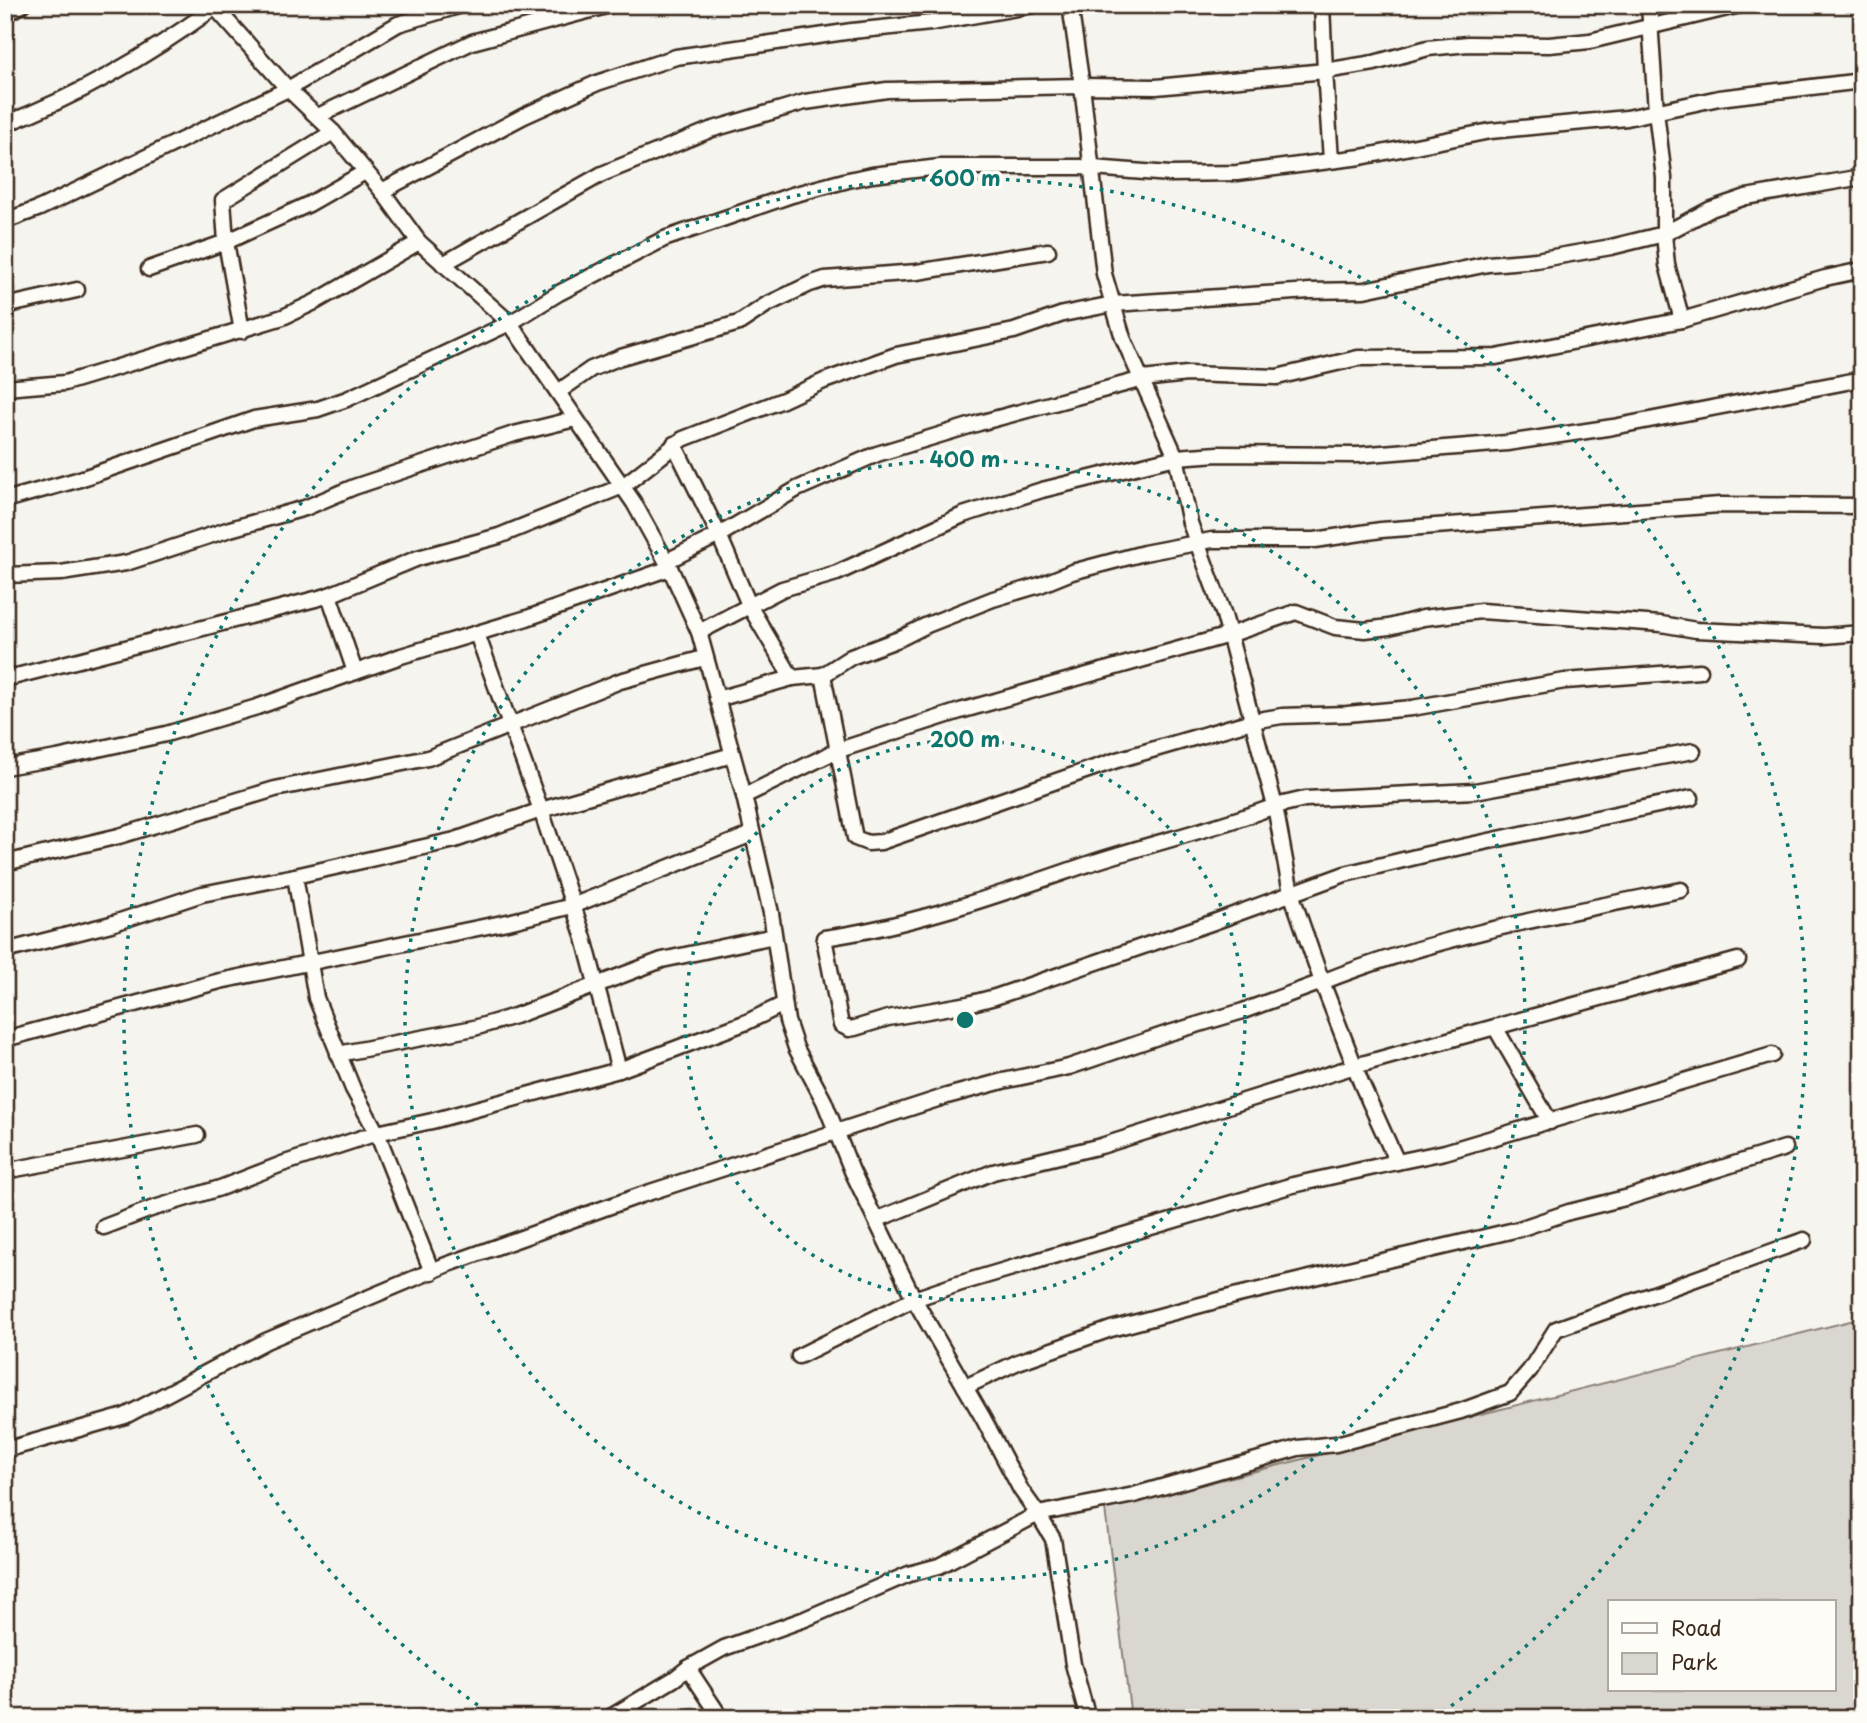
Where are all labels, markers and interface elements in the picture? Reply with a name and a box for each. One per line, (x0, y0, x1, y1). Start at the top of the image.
text: 600 m (929, 161, 1001, 193)
text: 400 m (930, 442, 1000, 474)
text: 200 m (930, 722, 1000, 754)
centre of rings (953, 1008, 977, 1032)
legend (1608, 1600, 1836, 1692)
text: Road (1671, 1611, 1722, 1643)
text: Park (1671, 1645, 1718, 1677)

